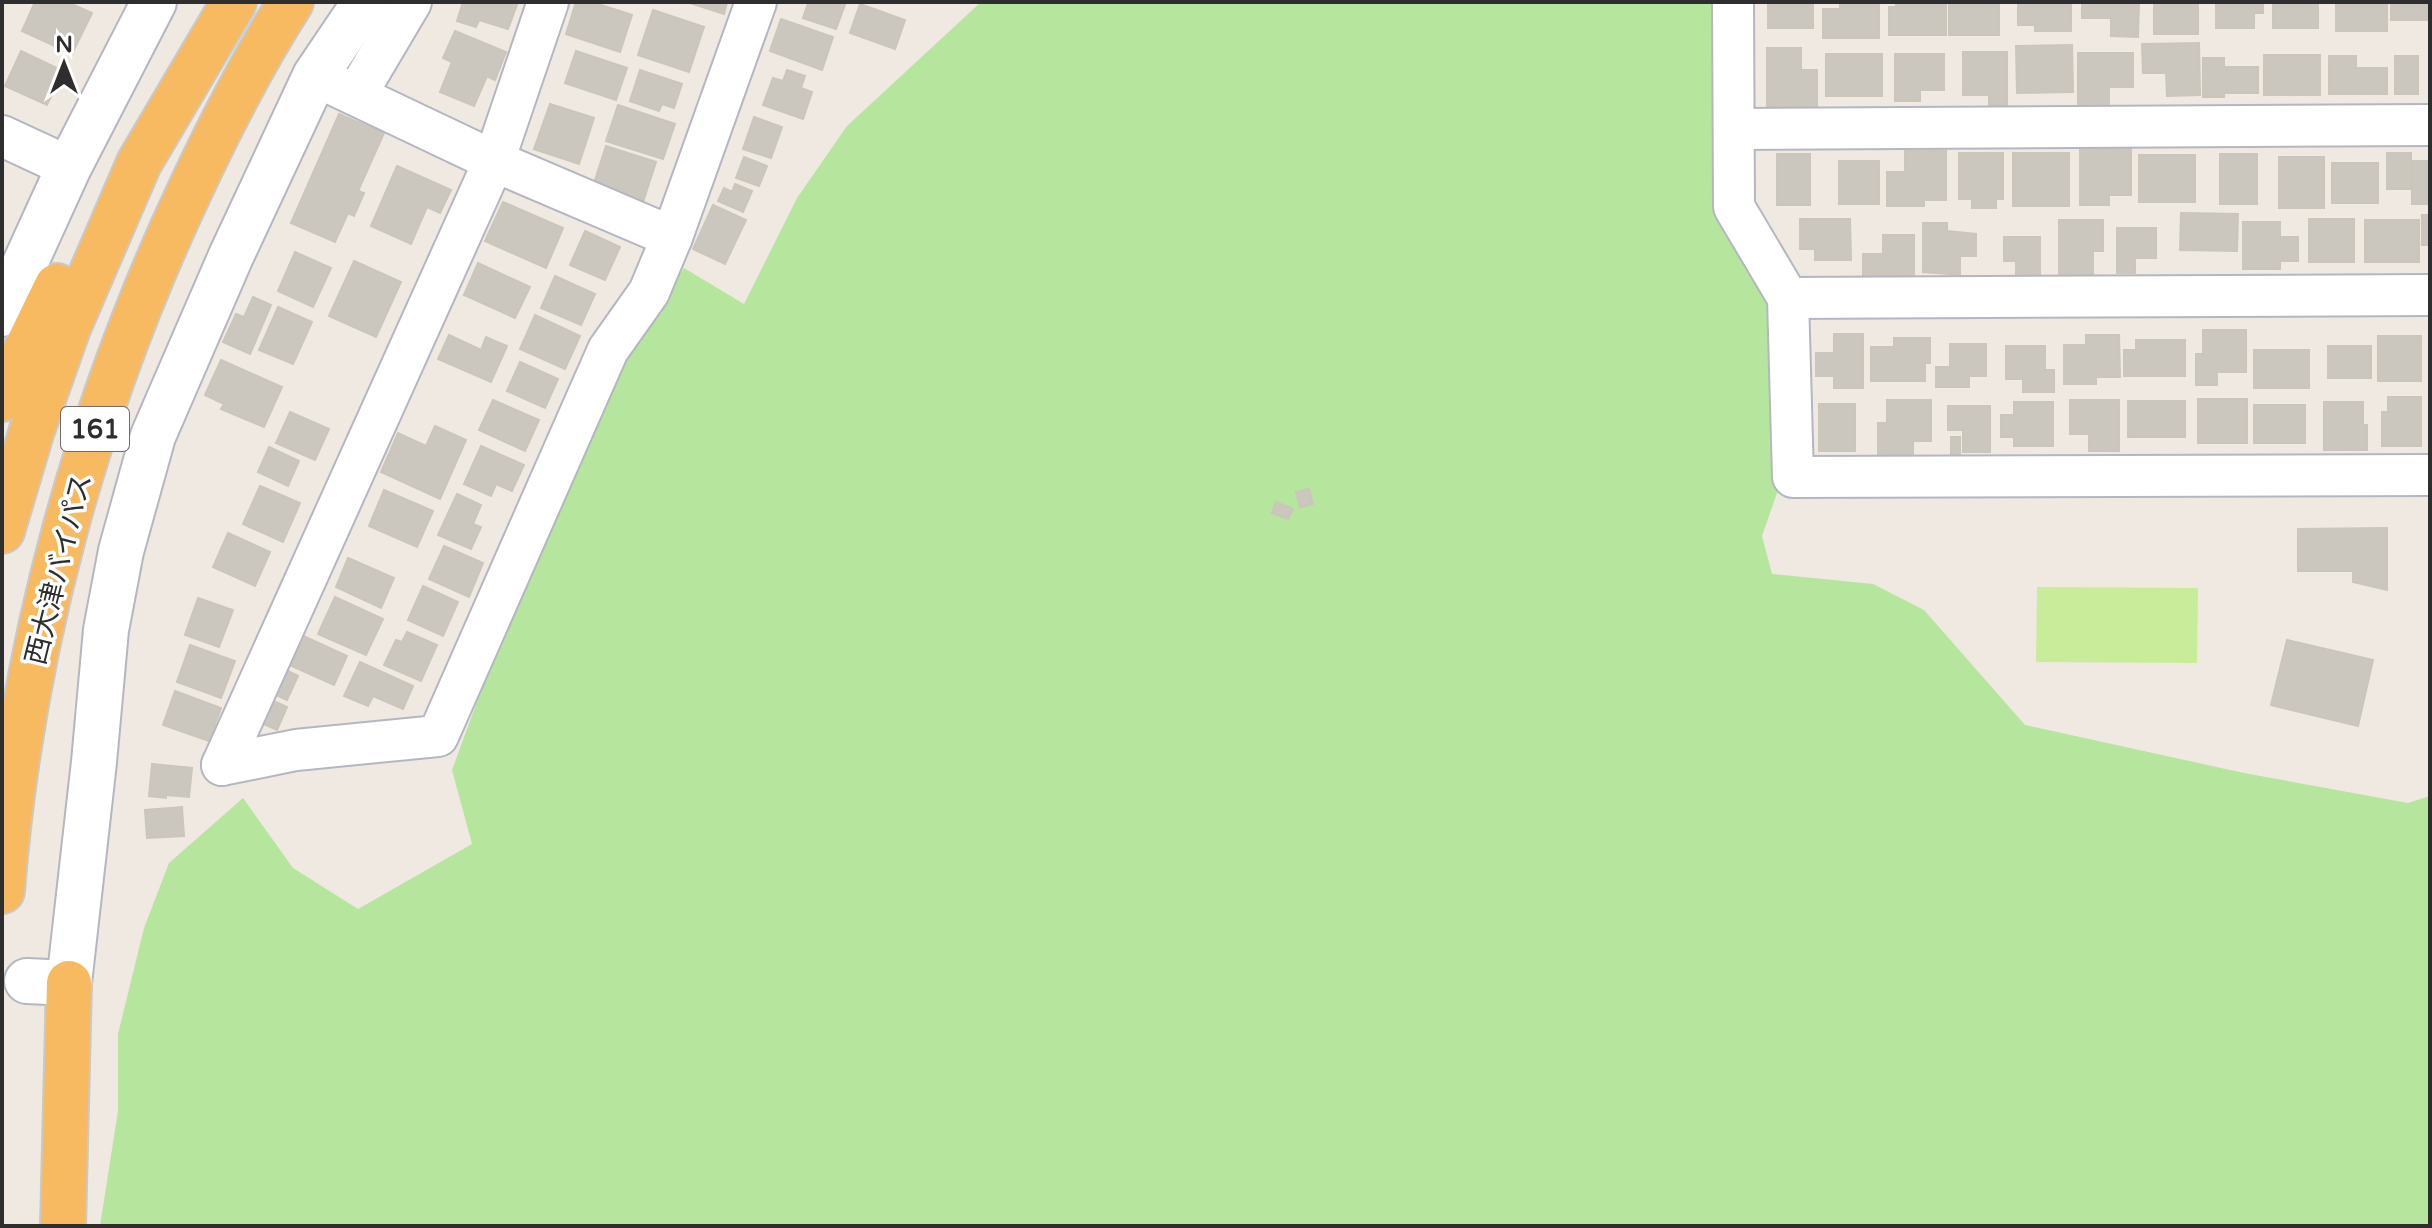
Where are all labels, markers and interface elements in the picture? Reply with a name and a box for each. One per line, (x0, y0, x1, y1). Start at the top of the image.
north arrow (24, 24, 104, 104)
text: N (55, 32, 73, 58)
road number: 161 (61, 407, 129, 451)
street label: 西大津バイパス (19, 470, 99, 668)

